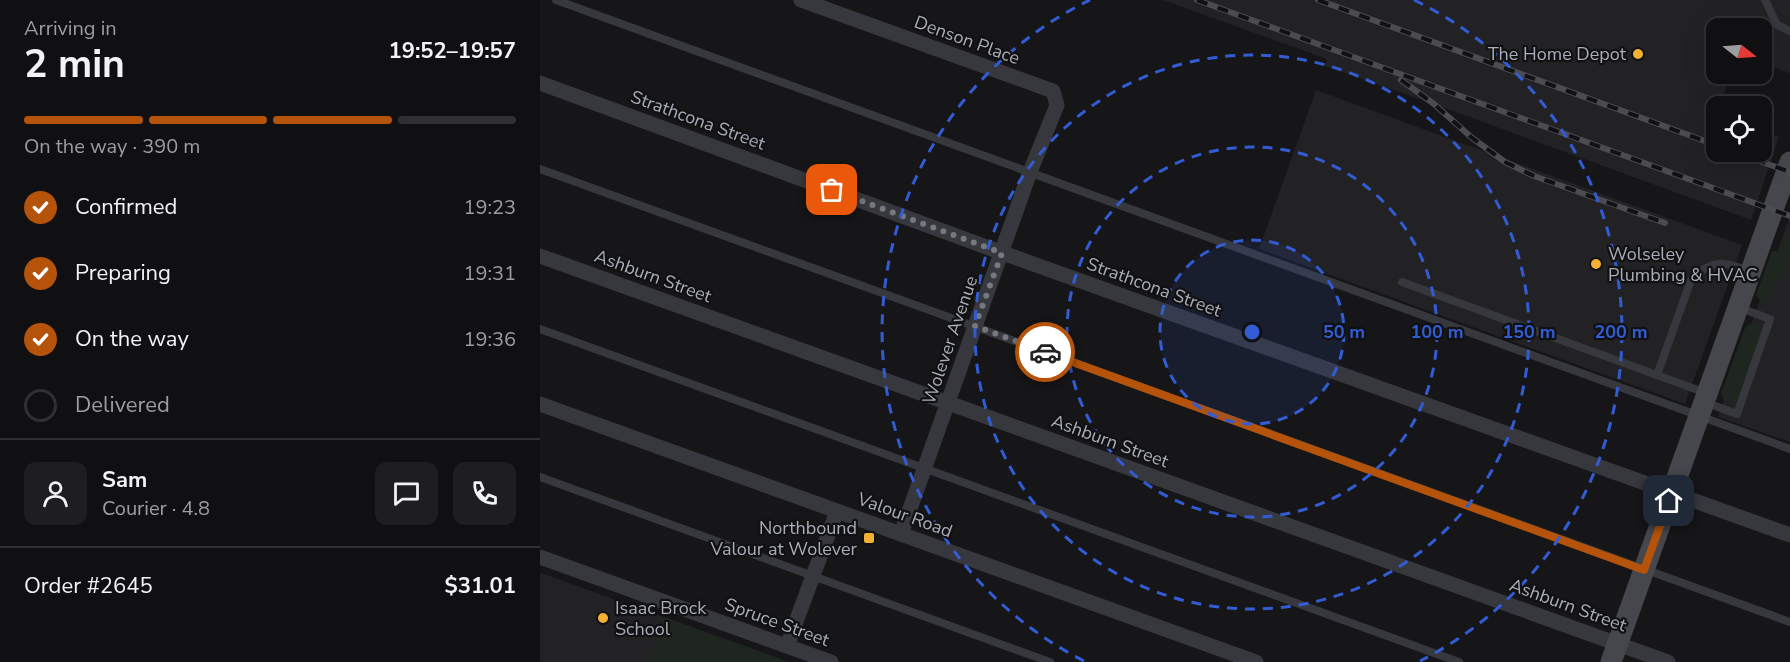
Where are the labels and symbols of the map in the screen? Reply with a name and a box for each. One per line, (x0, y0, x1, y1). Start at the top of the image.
street label: Denson Place (911, 10, 1023, 70)
north arrow (1706, 18, 1772, 84)
place label: The Home Depot (1488, 42, 1627, 66)
marker: The Home Depot (1631, 47, 1645, 61)
street label: Strathcona Street (627, 85, 769, 156)
pin (806, 164, 857, 215)
place label: Wolseley Plumbing & HVAC (1608, 242, 1758, 287)
street label: Ashburn Street (591, 244, 715, 309)
street label: Strathcona Street (1083, 252, 1225, 323)
marker: Wolseley Plumbing & HVAC (1589, 257, 1603, 271)
street label: Wolever Avenue (917, 272, 983, 408)
text: 50 m (1323, 320, 1365, 344)
text: 100 m (1410, 320, 1464, 344)
text: 150 m (1502, 320, 1556, 344)
text: 200 m (1594, 320, 1648, 344)
courier (1015, 322, 1075, 382)
centre of rings (1242, 322, 1262, 342)
street label: Ashburn Street (1048, 409, 1172, 474)
pin (1643, 475, 1694, 526)
street label: Valour Road (853, 486, 956, 543)
place label: Northbound Valour at Wolever (710, 516, 858, 561)
marker: Northbound Valour at Wolever (862, 531, 876, 545)
street label: Ashburn Street (1506, 573, 1630, 638)
street label: Spruce Street (721, 592, 833, 652)
place label: Isaac Brock School (615, 596, 707, 641)
marker: Isaac Brock School (596, 611, 610, 625)

